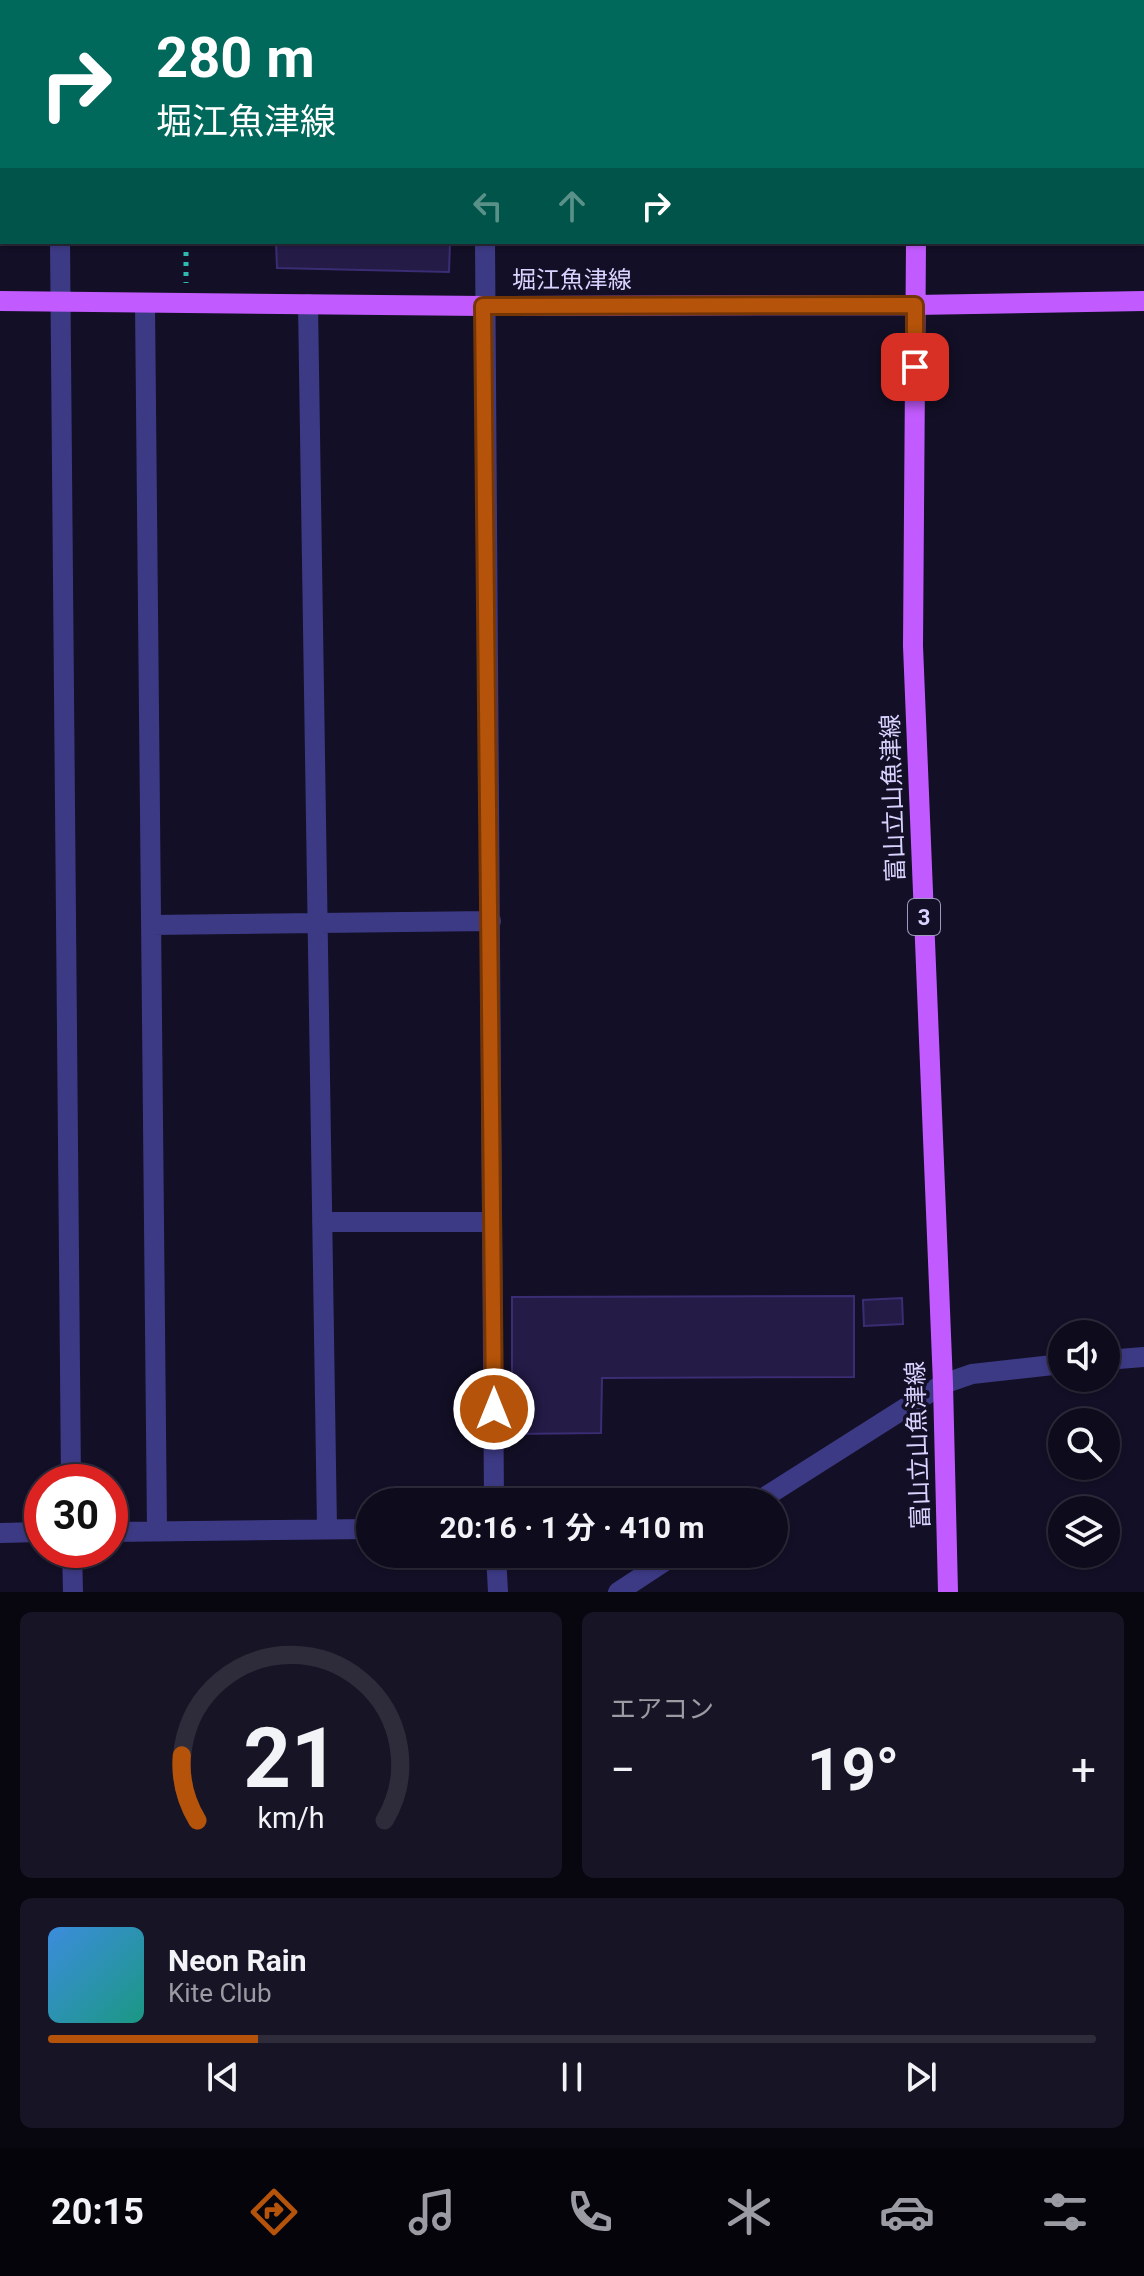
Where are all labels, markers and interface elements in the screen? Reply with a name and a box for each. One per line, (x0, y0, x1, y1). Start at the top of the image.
text: 280 m (156, 25, 315, 91)
icon: right (24, 32, 128, 136)
text: 堀江魚津線 (156, 101, 336, 143)
icon: left (466, 184, 510, 228)
icon: ahead (550, 184, 594, 228)
icon: right (634, 184, 678, 228)
street label: 堀江魚津線 (512, 266, 632, 294)
pin (881, 333, 949, 401)
icon: arrive (893, 345, 937, 389)
street label: 富山立山魚津線 (876, 714, 910, 882)
road number: 3 (908, 899, 940, 935)
map controls (1048, 1320, 1120, 1568)
button: sound (1048, 1320, 1120, 1392)
street label: 富山立山魚津線 (901, 1361, 935, 1529)
position arrow (452, 1367, 536, 1451)
button: search (1048, 1408, 1120, 1480)
speed limit sign: 30 (24, 1464, 128, 1568)
button: layers (1048, 1496, 1120, 1568)
text: 20:16 · 1 分 · 410 m (440, 1510, 704, 1545)
text: エアコン (610, 1694, 714, 1724)
text: 21 (243, 1710, 339, 1807)
text: 19° (807, 1734, 899, 1805)
text: − (610, 1744, 635, 1796)
text: + (1071, 1744, 1096, 1796)
text: km/h (257, 1801, 325, 1835)
text: Neon Rain (168, 1943, 307, 1978)
text: Kite Club (168, 1978, 272, 2008)
icon: previous (201, 2055, 245, 2099)
icon: pause (550, 2055, 594, 2099)
icon: next (899, 2055, 943, 2099)
icon: directions (246, 2184, 302, 2240)
icon: music (404, 2184, 460, 2240)
icon: phone (562, 2184, 618, 2240)
icon: climate (721, 2184, 777, 2240)
icon: car (879, 2184, 935, 2240)
icon: filters (1037, 2184, 1093, 2240)
text: 20:15 (51, 2191, 144, 2233)

